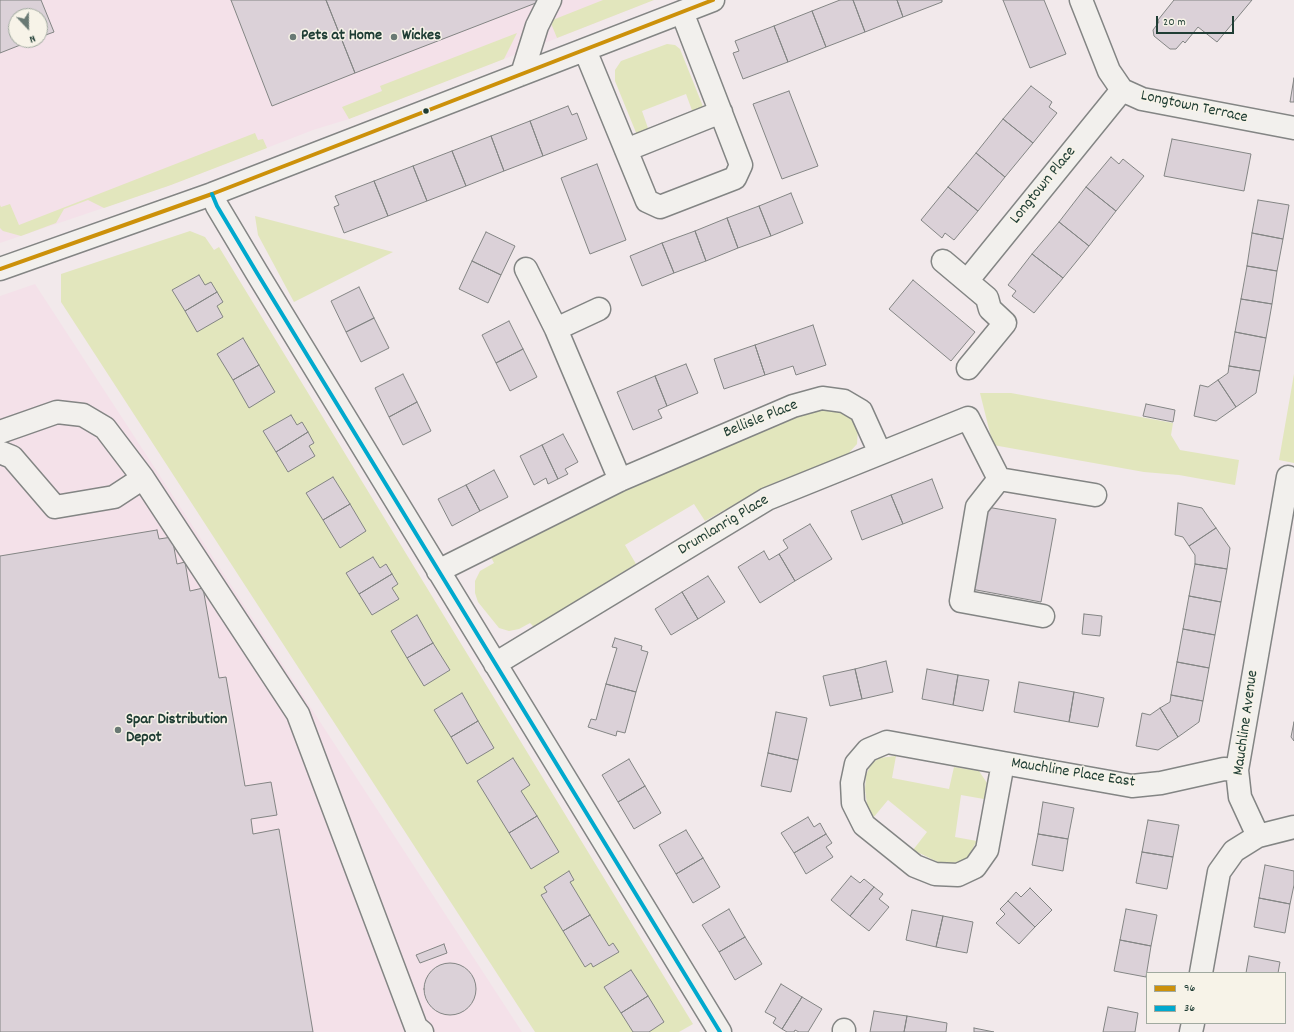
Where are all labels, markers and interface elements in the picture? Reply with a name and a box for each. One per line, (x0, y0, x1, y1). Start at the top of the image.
north arrow (8, 8, 48, 48)
scale bar (1158, 8, 1236, 34)
text: 20 m (1163, 14, 1186, 31)
place label: Pets at Home (301, 27, 382, 47)
place label: Wickes (402, 27, 441, 47)
text: N (27, 30, 38, 47)
marker: Pets at Home (288, 32, 298, 42)
marker: Wickes (389, 32, 399, 42)
street label: Longtown Terrace (1139, 87, 1249, 129)
unlabelled marker (421, 106, 431, 116)
street label: Longtown Place (1007, 143, 1081, 229)
street label: Bellisle Place (721, 396, 801, 444)
street label: Drumlanrig Place (675, 491, 773, 561)
street label: Mauchline Avenue (1230, 669, 1264, 777)
place label: Spar Distribution Depot (126, 711, 227, 749)
marker: Spar Distribution Depot (113, 725, 123, 735)
street label: Mauchline Place East (1010, 755, 1136, 793)
legend (1146, 972, 1286, 1024)
text: 96 (1184, 980, 1195, 997)
text: 36 (1184, 1000, 1195, 1017)

